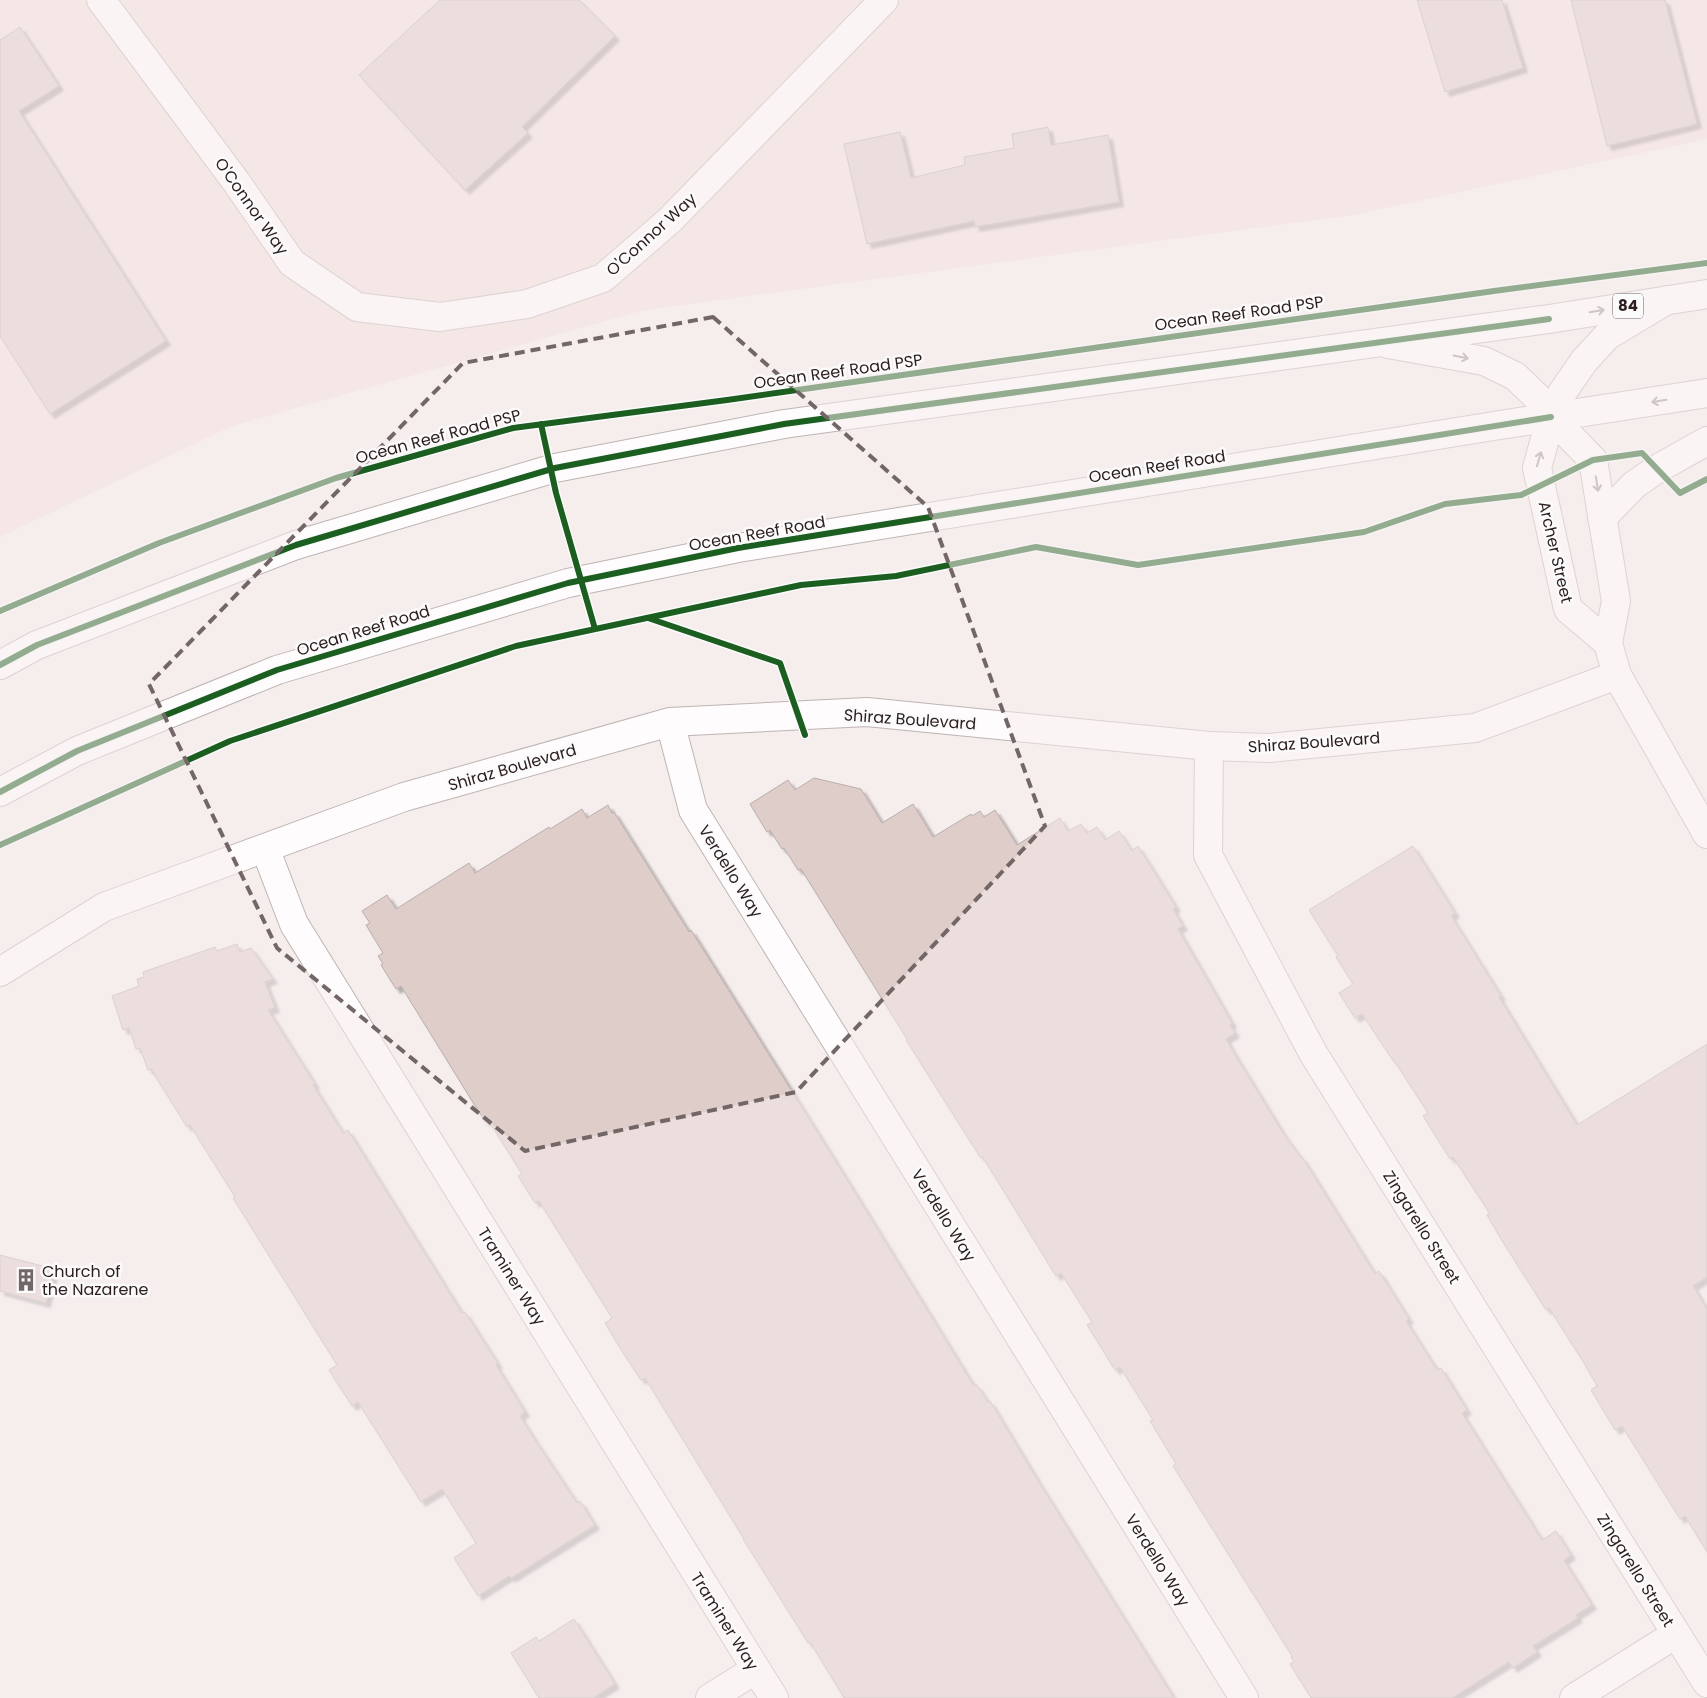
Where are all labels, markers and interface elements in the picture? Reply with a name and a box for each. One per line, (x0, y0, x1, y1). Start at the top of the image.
street label: O'Connor Way (209, 153, 294, 260)
street label: O'Connor Way (601, 188, 701, 281)
street label: Ocean Reef Road PSP (1153, 290, 1325, 337)
road number: 84 (1613, 294, 1643, 318)
one-way arrow (1588, 305, 1604, 315)
street label: Ocean Reef Road PSP (752, 348, 924, 395)
one-way arrow (1452, 352, 1468, 362)
one-way arrow (1651, 396, 1667, 406)
street label: Ocean Reef Road PSP (353, 403, 523, 470)
street label: Ocean Reef Road (1087, 444, 1227, 489)
one-way arrow (1535, 451, 1545, 467)
one-way arrow (1592, 476, 1602, 492)
street label: Archer Street (1533, 499, 1578, 605)
street label: Ocean Reef Road (687, 510, 827, 557)
street label: Ocean Reef Road (294, 599, 433, 662)
street label: Shiraz Boulevard (843, 703, 977, 736)
street label: Shiraz Boulevard (1247, 726, 1381, 759)
street label: Shiraz Boulevard (445, 738, 579, 797)
street label: Verdello Way (693, 821, 768, 922)
street label: Verdello Way (906, 1165, 981, 1266)
street label: Zingarello Street (1377, 1166, 1466, 1288)
street label: Traminer Way (472, 1223, 551, 1330)
place label: Church of the Nazarene (42, 1260, 149, 1301)
building icon: Church of the Nazarene (13, 1267, 39, 1293)
street label: Zingarello Street (1591, 1509, 1680, 1631)
street label: Verdello Way (1120, 1510, 1195, 1611)
street label: Traminer Way (685, 1568, 764, 1675)

